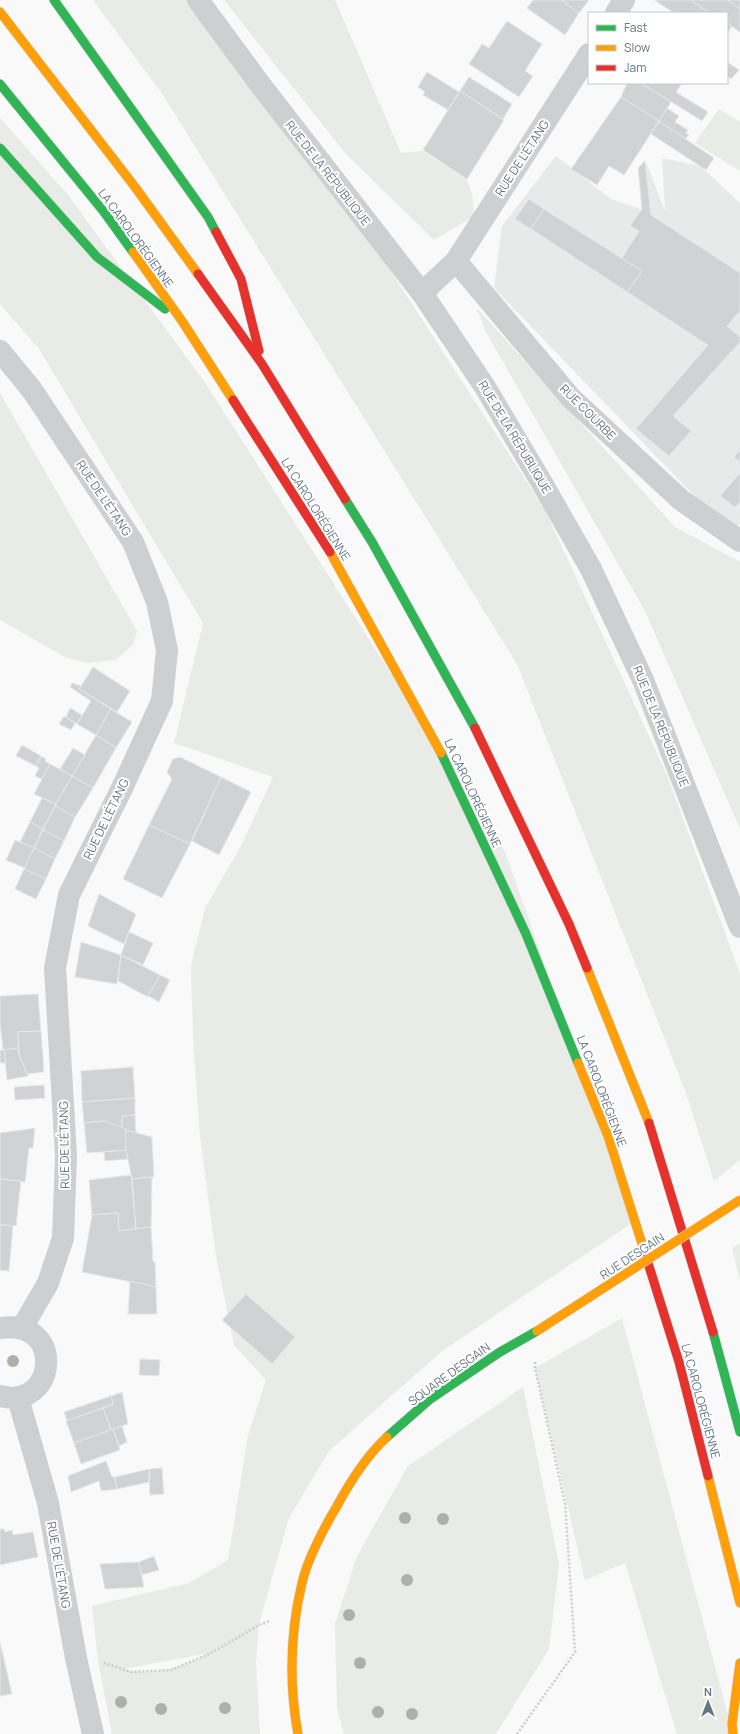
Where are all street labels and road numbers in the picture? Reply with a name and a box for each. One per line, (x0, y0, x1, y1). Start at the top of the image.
street label: RUE DE L'ÉTANG (491, 116, 553, 199)
street label: RUE DE LA RÉPUBLIQUE (282, 117, 374, 229)
street label: LA CAROLORÉGIENNE (94, 185, 178, 291)
street label: RUE DE LA RÉPUBLIQUE (475, 377, 556, 497)
street label: RUE COURBE (556, 380, 620, 444)
street label: LA CAROLORÉGIENNE (277, 454, 355, 564)
street label: RUE DE L'ÉTANG (72, 457, 136, 540)
street label: RUE DE LA RÉPUBLIQUE (629, 663, 693, 789)
street label: LA CAROLORÉGIENNE (440, 736, 506, 850)
street label: RUE DE L'ÉTANG (79, 775, 133, 862)
street label: LA CAROLORÉGIENNE (573, 1033, 631, 1149)
street label: RUE DE L'ÉTANG (55, 1100, 73, 1189)
street label: RUE DESGAIN (596, 1229, 668, 1283)
street label: SQUARE DESGAIN (405, 1339, 493, 1409)
street label: LA CAROLORÉGIENNE (677, 1342, 725, 1460)
street label: RUE DE L'ÉTANG (43, 1520, 75, 1610)

